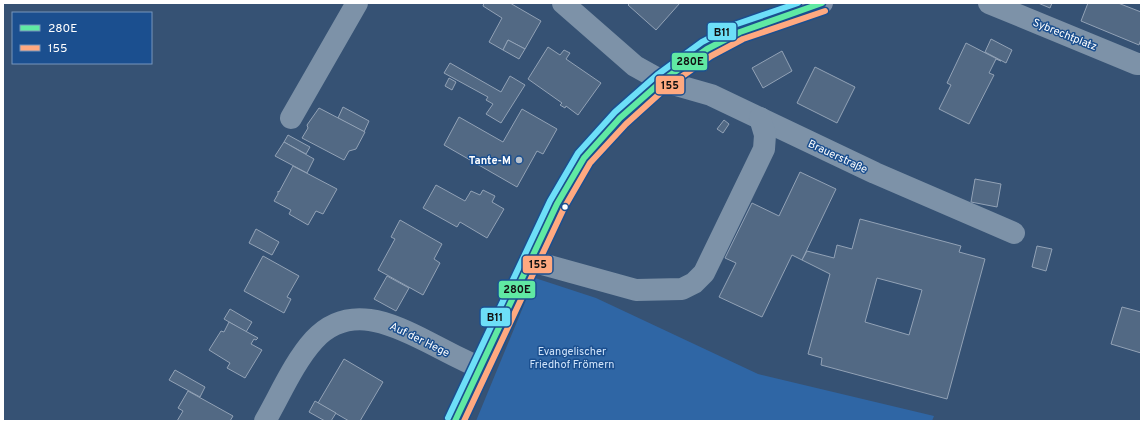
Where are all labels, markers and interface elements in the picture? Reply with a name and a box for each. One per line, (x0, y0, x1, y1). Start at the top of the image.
legend (12, 12, 152, 64)
street label: Sybrechtplatz (1030, 16, 1099, 54)
text: 280E (48, 21, 77, 37)
line badge: B11 (707, 22, 737, 41)
text: B11 (714, 26, 730, 40)
text: 155 (48, 41, 67, 57)
line badge: 280E (671, 52, 708, 71)
text: 280E (676, 55, 704, 69)
line badge: 155 (655, 75, 685, 95)
text: 155 (661, 79, 679, 93)
street label: Brauerstraße (806, 137, 870, 177)
place label: Tante-M (469, 154, 511, 168)
marker: Tante-M (514, 155, 524, 165)
unlabelled marker (560, 202, 570, 212)
line badge: 155 (522, 255, 553, 274)
text: 155 (529, 258, 547, 272)
line badge: 280E (498, 280, 536, 299)
text: 280E (503, 283, 531, 297)
line badge: B11 (480, 307, 511, 327)
text: B11 (487, 311, 503, 325)
street label: Auf der Hege (387, 319, 452, 360)
park label: Evangelischer Friedhof Frömern (529, 345, 615, 372)

